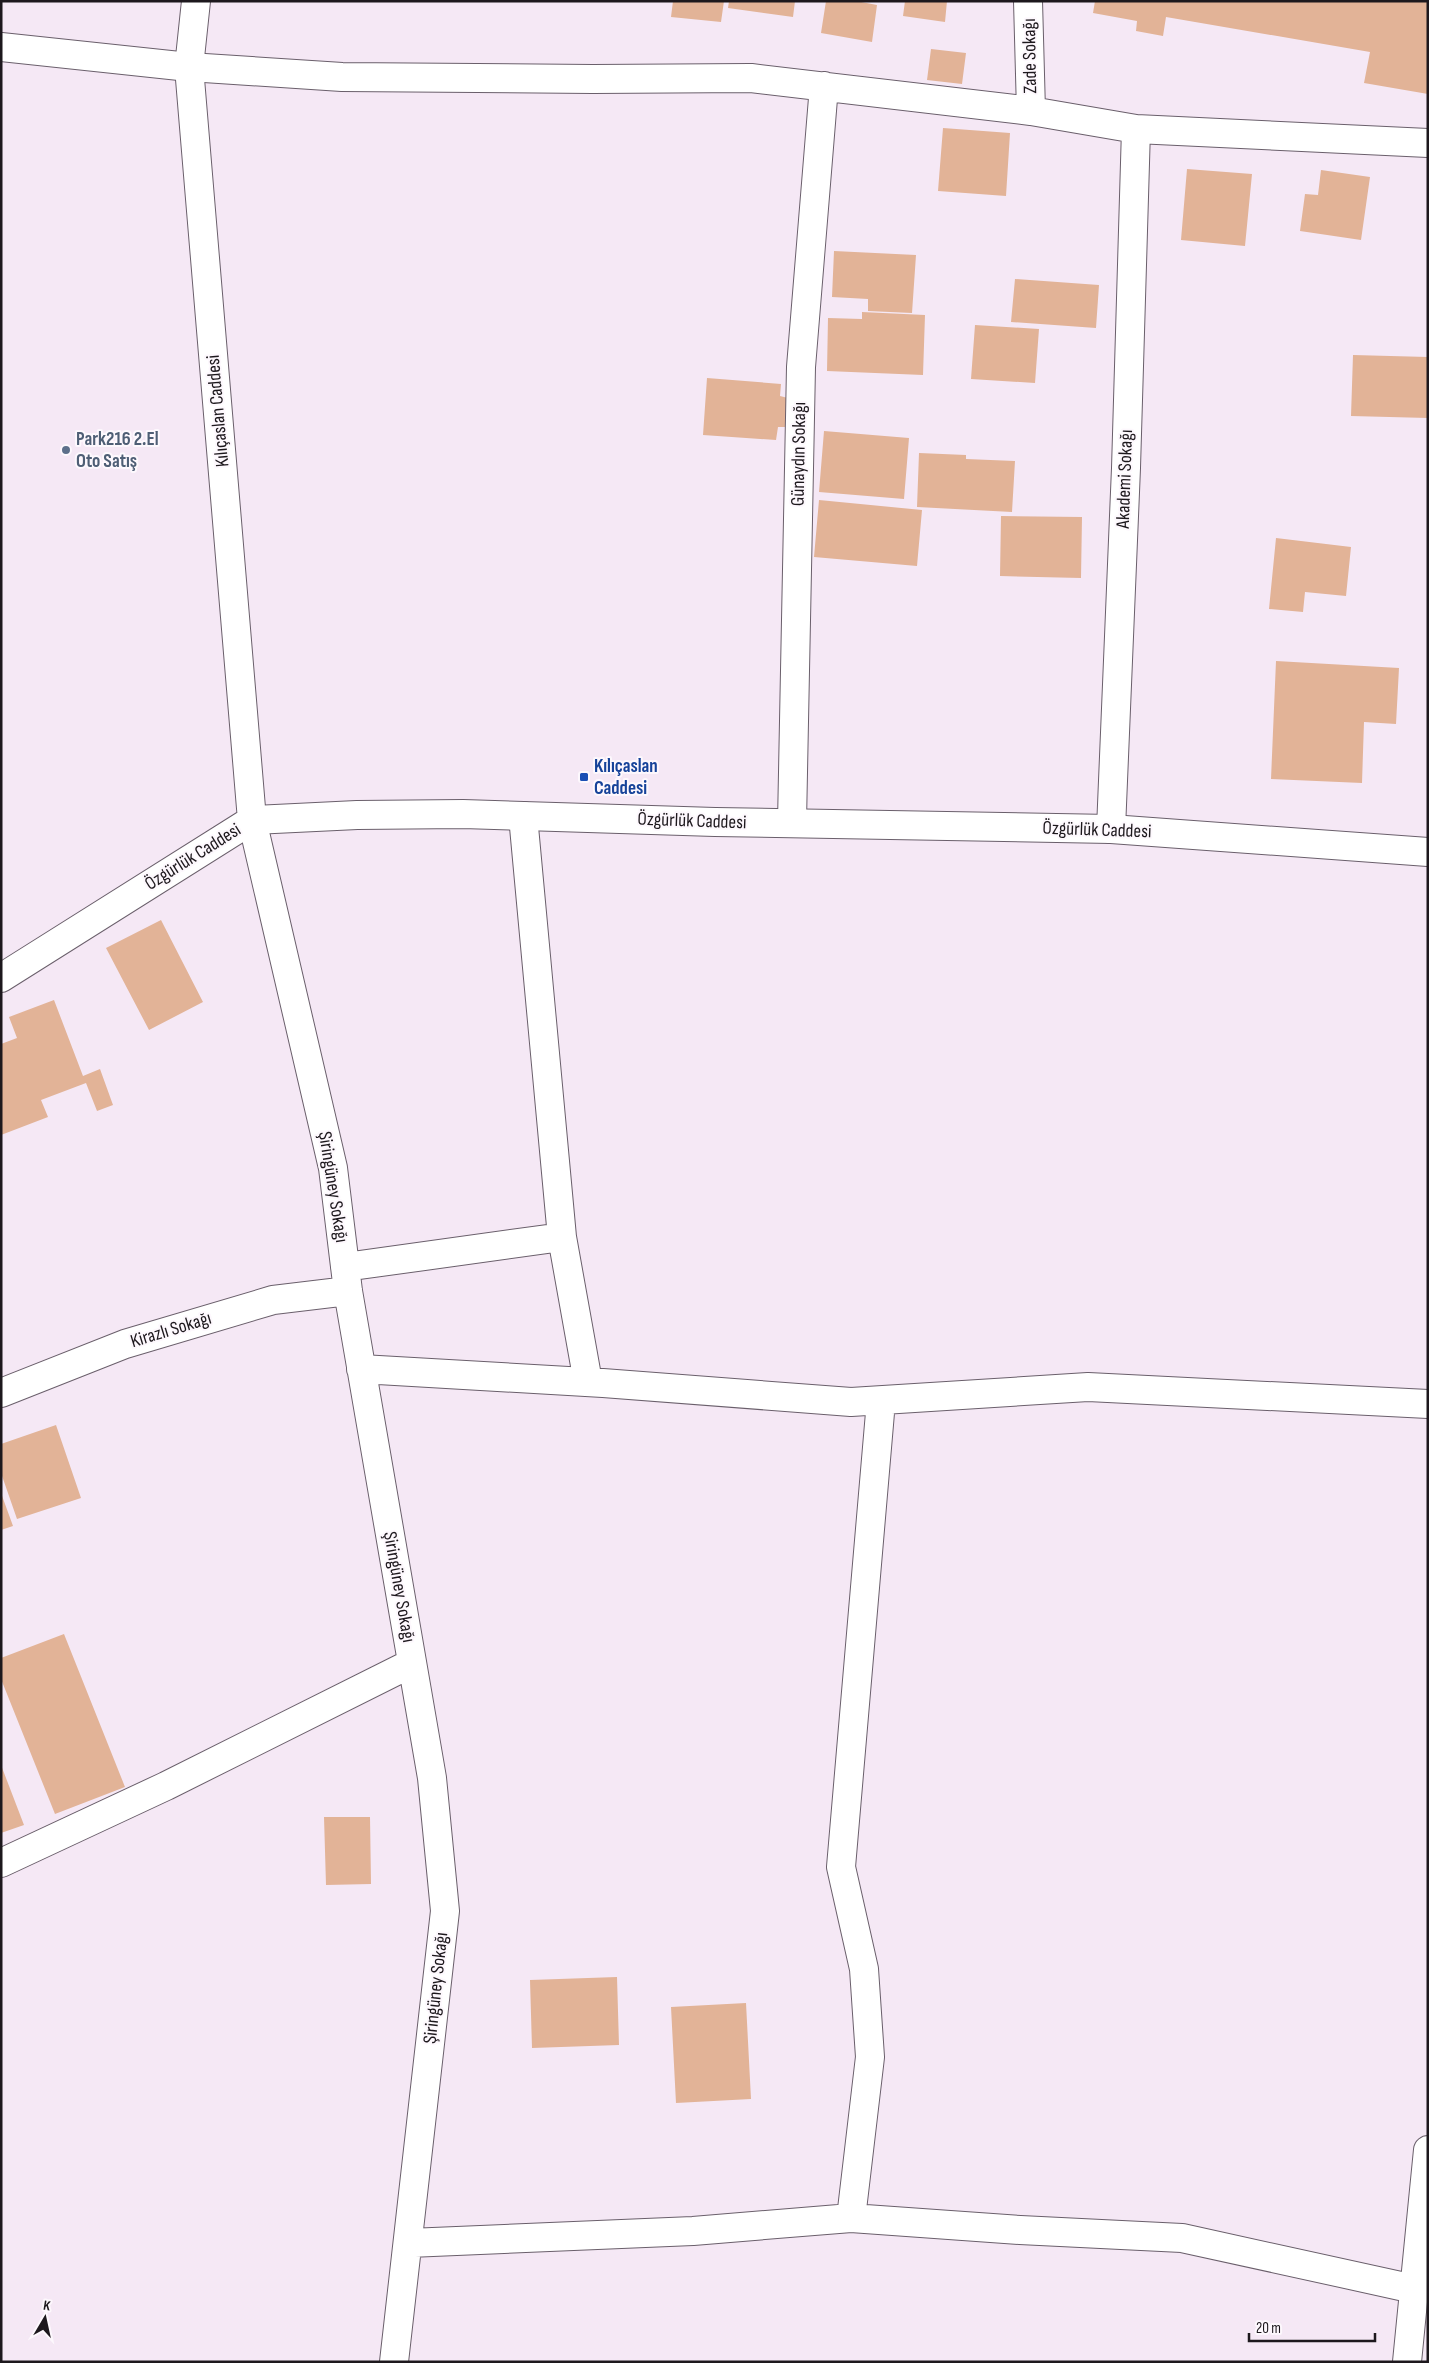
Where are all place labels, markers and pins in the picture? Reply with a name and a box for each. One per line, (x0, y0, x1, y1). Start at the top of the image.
place label: Park216 2.El Oto Satış (76, 428, 159, 473)
marker: Park216 2.El Oto Satış (60, 444, 72, 456)
place label: Kılıçaslan Caddesi (594, 755, 658, 800)
marker: Kılıçaslan Caddesi (578, 771, 590, 783)

